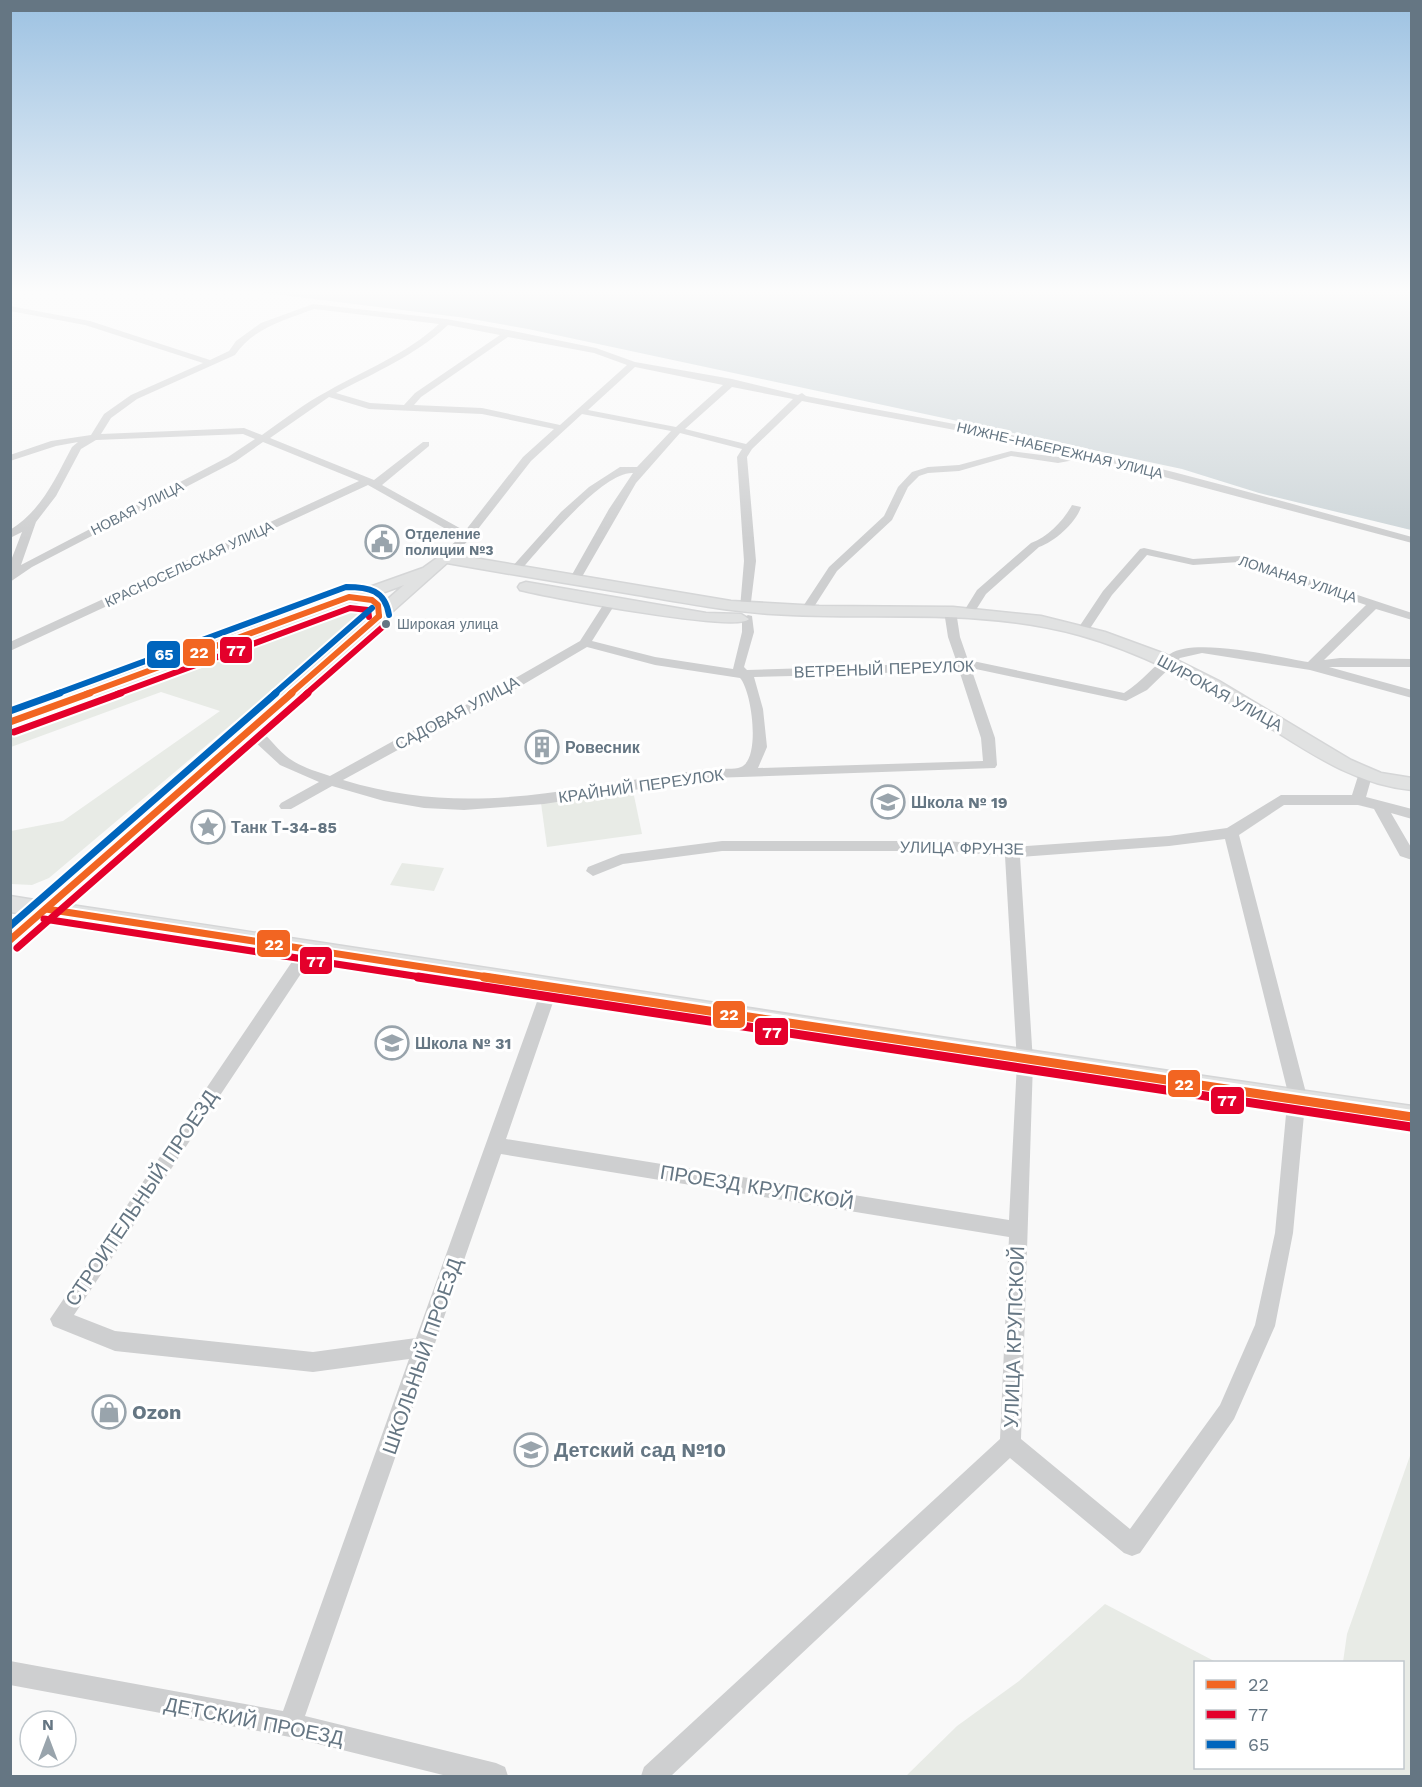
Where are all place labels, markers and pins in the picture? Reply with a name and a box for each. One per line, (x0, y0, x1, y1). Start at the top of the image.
public building icon: Отделение полиции №3 (364, 524, 400, 560)
place label: Отделение полиции №3 (405, 526, 494, 558)
place label: Широкая улица (397, 616, 498, 632)
marker: Широкая улица (380, 618, 392, 630)
building icon: Ровесник (524, 729, 560, 765)
place label: Ровесник (565, 738, 641, 757)
school or university icon: Школа № 19 (870, 784, 906, 820)
place label: Школа № 19 (911, 793, 1008, 812)
place icon: Танк Т-34-85 (190, 809, 226, 845)
place label: Танк Т-34-85 (231, 818, 337, 837)
school or university icon: Школа № 31 (374, 1025, 410, 1061)
place label: Школа № 31 (415, 1034, 511, 1053)
shop icon: Ozon (91, 1394, 127, 1430)
place label: Ozon (132, 1400, 181, 1424)
school or university icon: Детский сад №10 (513, 1432, 549, 1468)
place label: Детский сад №10 (554, 1438, 726, 1462)

